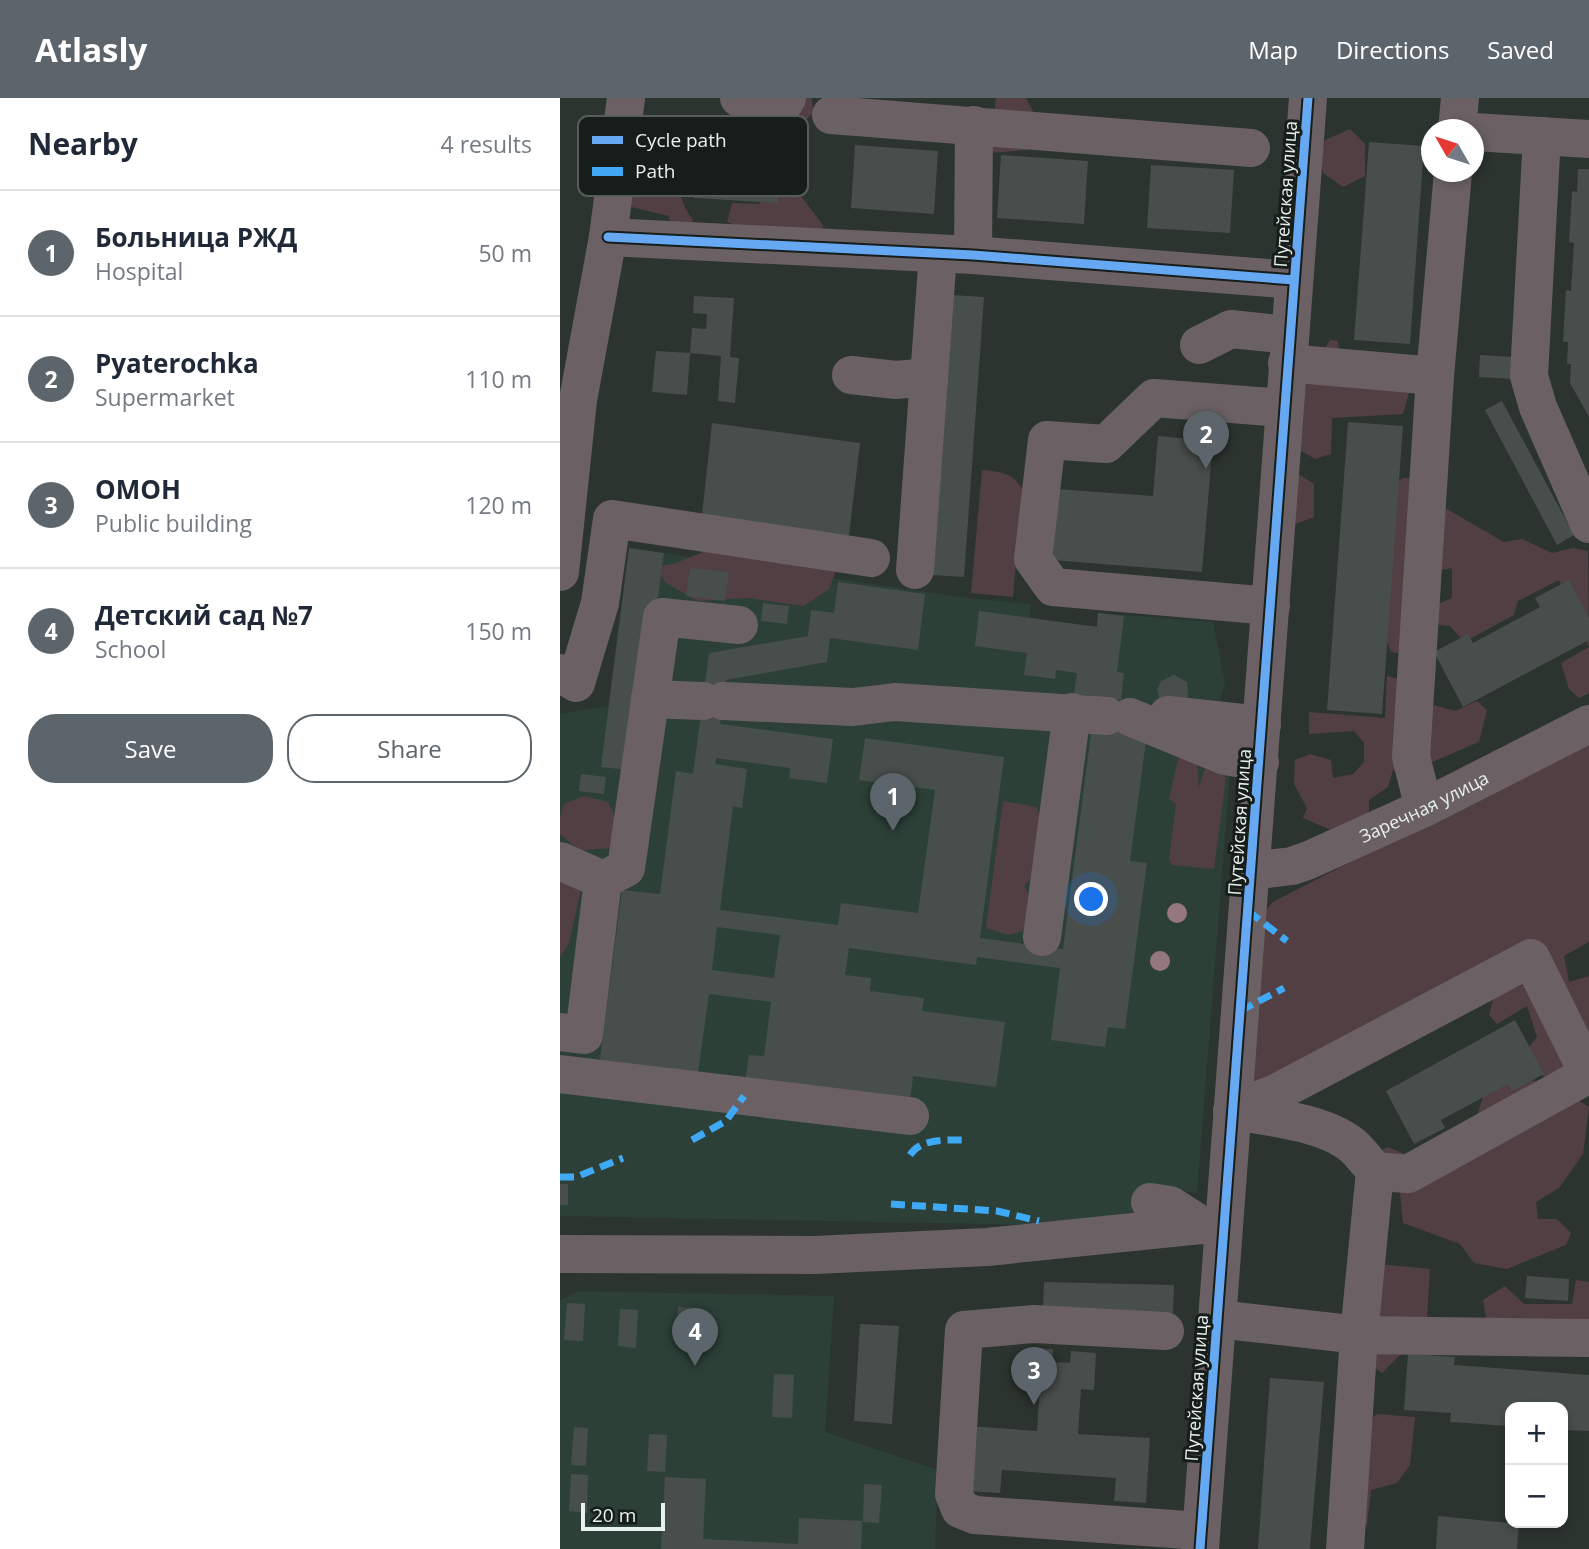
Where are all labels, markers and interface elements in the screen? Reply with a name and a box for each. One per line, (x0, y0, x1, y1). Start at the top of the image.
text: Atlasly (35, 27, 147, 72)
text: Map (1248, 33, 1298, 66)
text: Directions (1336, 33, 1449, 66)
text: Saved (1487, 33, 1554, 66)
legend (578, 116, 808, 196)
north arrow (1421, 119, 1484, 182)
street label: Путейская улица (1268, 120, 1302, 268)
text: Nearby (28, 123, 138, 164)
text: Cycle path (635, 127, 727, 153)
text: 4 results (441, 128, 532, 160)
text: Path (635, 158, 675, 184)
text: Больница РЖД (95, 219, 297, 255)
text: 1 (44, 237, 58, 269)
text: 50 m (478, 237, 532, 269)
text: Hospital (95, 255, 183, 287)
text: Pyaterochka (95, 345, 259, 381)
text: 2 (44, 363, 58, 395)
text: 110 m (465, 363, 532, 395)
text: Supermarket (95, 381, 235, 413)
pin: 2 (1183, 411, 1229, 469)
text: ОМОН (95, 471, 181, 507)
text: 3 (44, 489, 58, 521)
text: 120 m (465, 489, 532, 521)
text: Public building (95, 507, 252, 539)
text: Детский сад №7 (95, 597, 313, 633)
text: 4 (44, 615, 58, 647)
text: 150 m (465, 615, 532, 647)
text: School (95, 633, 166, 665)
button: Save (28, 714, 273, 783)
button: Share (287, 714, 532, 783)
street label: Путейская улица (1222, 748, 1256, 896)
street label: Заречная улица (1355, 765, 1493, 848)
pin: 1 (870, 773, 916, 831)
your location (1074, 882, 1108, 916)
pin: 4 (672, 1308, 718, 1366)
street label: Путейская улица (1179, 1314, 1213, 1462)
pin: 3 (1011, 1347, 1057, 1405)
map controls (1505, 1402, 1568, 1528)
button: + (1505, 1402, 1568, 1465)
button: − (1505, 1465, 1568, 1528)
scale bar (581, 1500, 665, 1532)
text: 20 m (592, 1502, 636, 1528)

